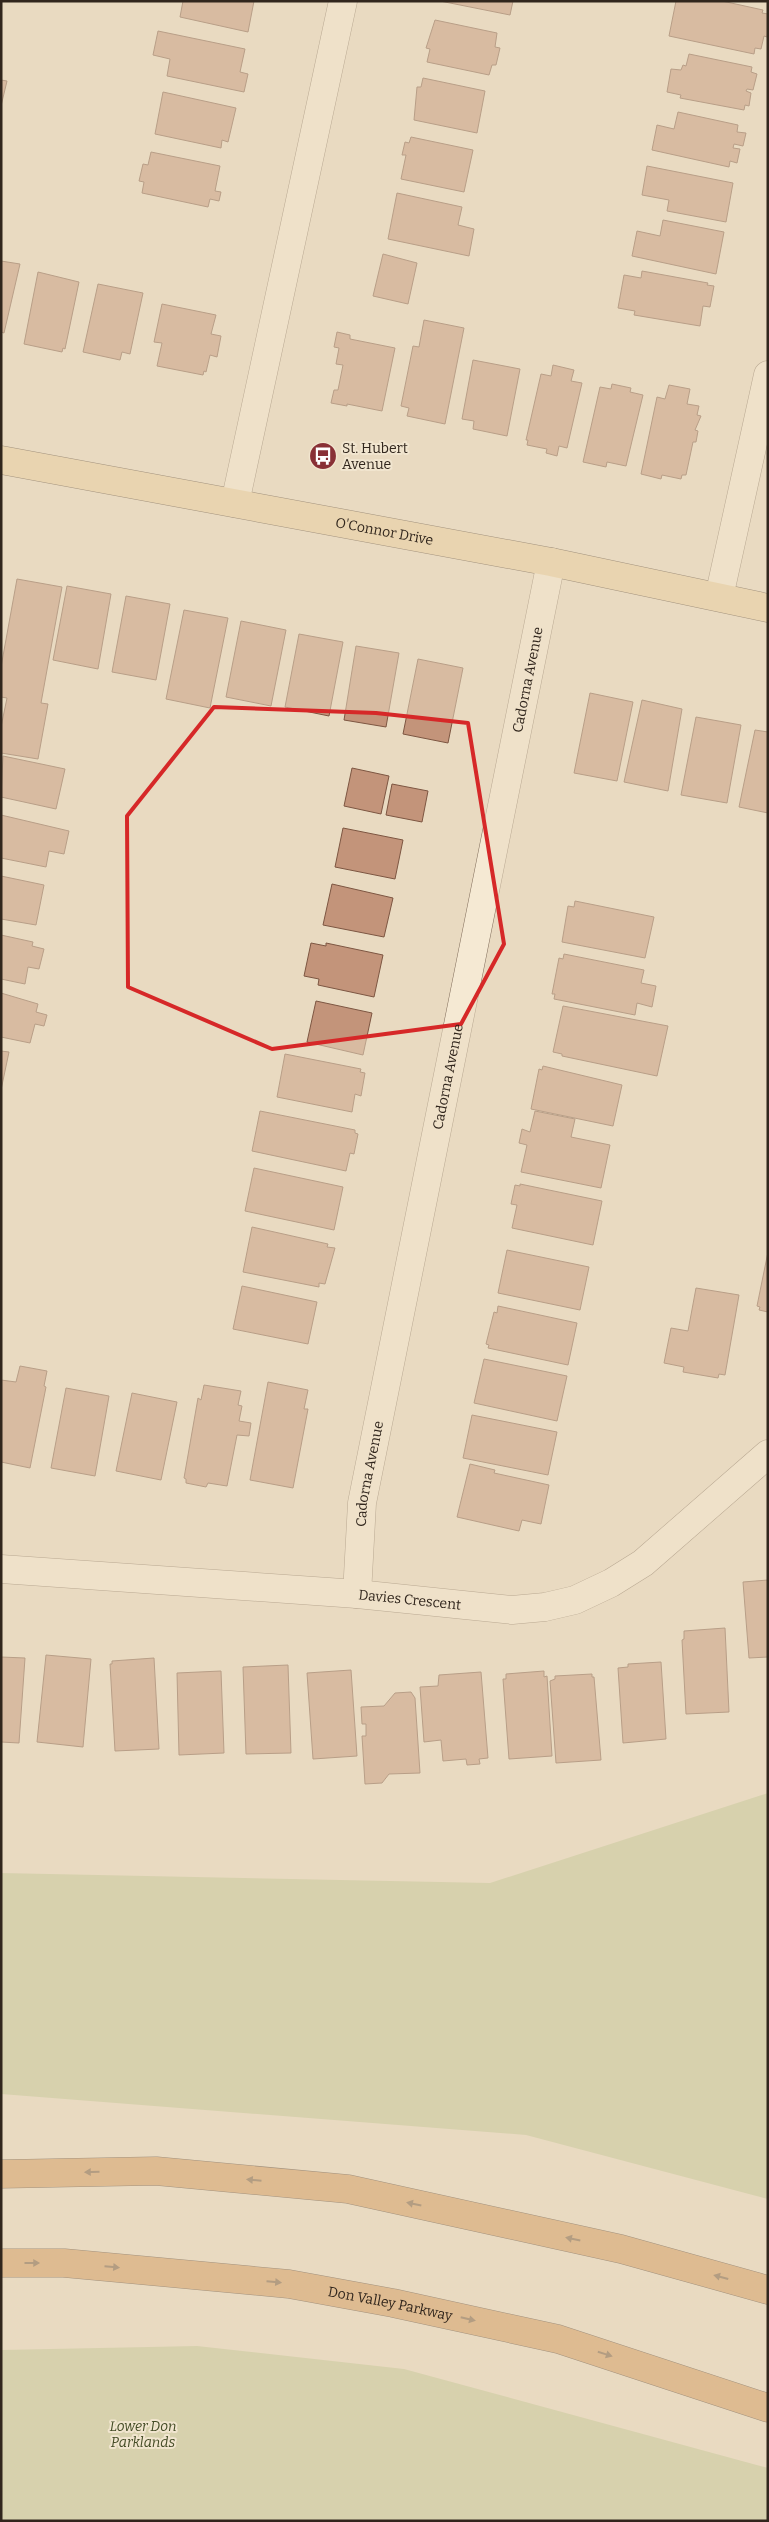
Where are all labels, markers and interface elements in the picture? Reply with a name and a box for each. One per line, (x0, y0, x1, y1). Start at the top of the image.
place label: St. Hubert Avenue (342, 440, 408, 473)
bus stop icon: St. Hubert Avenue (308, 441, 338, 471)
street label: O'Connor Drive (334, 514, 435, 549)
street label: Cadorna Avenue (509, 625, 547, 734)
street label: Cadorna Avenue (429, 1022, 467, 1131)
street label: Cadorna Avenue (353, 1419, 387, 1527)
street label: Davies Crescent (358, 1586, 462, 1614)
one-way arrow (84, 2168, 100, 2176)
one-way arrow (246, 2176, 262, 2184)
one-way arrow (407, 2200, 422, 2208)
one-way arrow (566, 2235, 581, 2243)
one-way arrow (25, 2259, 41, 2267)
one-way arrow (105, 2264, 121, 2272)
one-way arrow (713, 2273, 728, 2281)
one-way arrow (266, 2278, 282, 2286)
street label: Don Valley Parkway (326, 2283, 454, 2325)
one-way arrow (460, 2315, 475, 2323)
one-way arrow (597, 2351, 612, 2358)
park label: Lower Don Parklands (110, 2418, 176, 2451)

